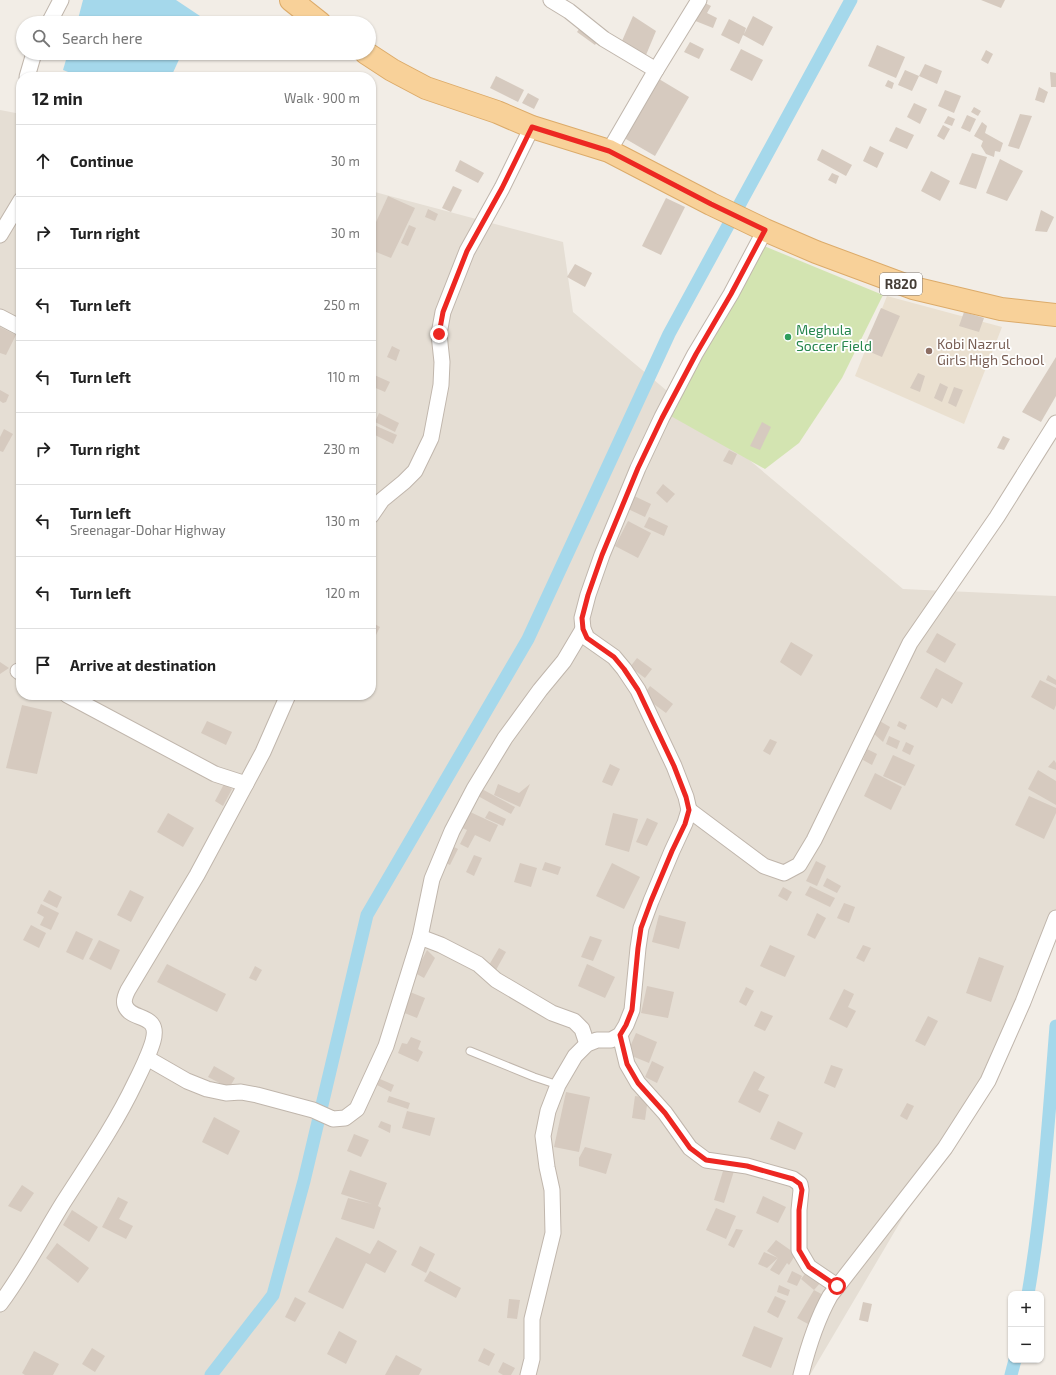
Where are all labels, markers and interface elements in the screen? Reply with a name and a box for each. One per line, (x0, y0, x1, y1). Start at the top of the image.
search box (16, 16, 376, 60)
icon: search (30, 27, 52, 49)
text: Search here (62, 29, 143, 47)
text: 12 min (32, 88, 83, 108)
text: Walk · 900 m (284, 90, 360, 106)
icon: ahead (32, 150, 54, 172)
text: Continue (70, 152, 133, 170)
text: 30 m (331, 153, 360, 169)
icon: right (32, 222, 54, 244)
text: Turn right (70, 224, 140, 242)
text: 30 m (331, 225, 360, 241)
road number: R820 (880, 273, 922, 295)
icon: left (32, 294, 54, 316)
text: Turn left (70, 296, 131, 314)
text: 250 m (324, 297, 360, 313)
place label: Meghula Soccer Field (796, 321, 872, 354)
route end (430, 325, 448, 343)
marker: Meghula Soccer Field (783, 332, 793, 342)
place label: Kobi Nazrul Girls High School (937, 335, 1045, 368)
marker: Kobi Nazrul Girls High School (924, 346, 934, 356)
icon: left (32, 366, 54, 388)
text: Turn left (70, 368, 131, 386)
text: 110 m (328, 369, 360, 385)
icon: right (32, 438, 54, 460)
text: Turn right (70, 440, 140, 458)
text: 230 m (323, 441, 360, 457)
text: Turn left (70, 504, 131, 522)
icon: left (32, 510, 54, 532)
text: 130 m (325, 513, 360, 529)
text: Sreenagar-Dohar Highway (70, 522, 226, 538)
icon: left (32, 582, 54, 604)
text: Turn left (70, 584, 131, 602)
text: 120 m (325, 585, 360, 601)
icon: arrive (32, 654, 54, 676)
text: Arrive at destination (70, 656, 216, 674)
route start (828, 1277, 846, 1295)
map controls (1008, 1291, 1044, 1363)
button: + (1008, 1291, 1044, 1327)
button: − (1008, 1327, 1044, 1363)

